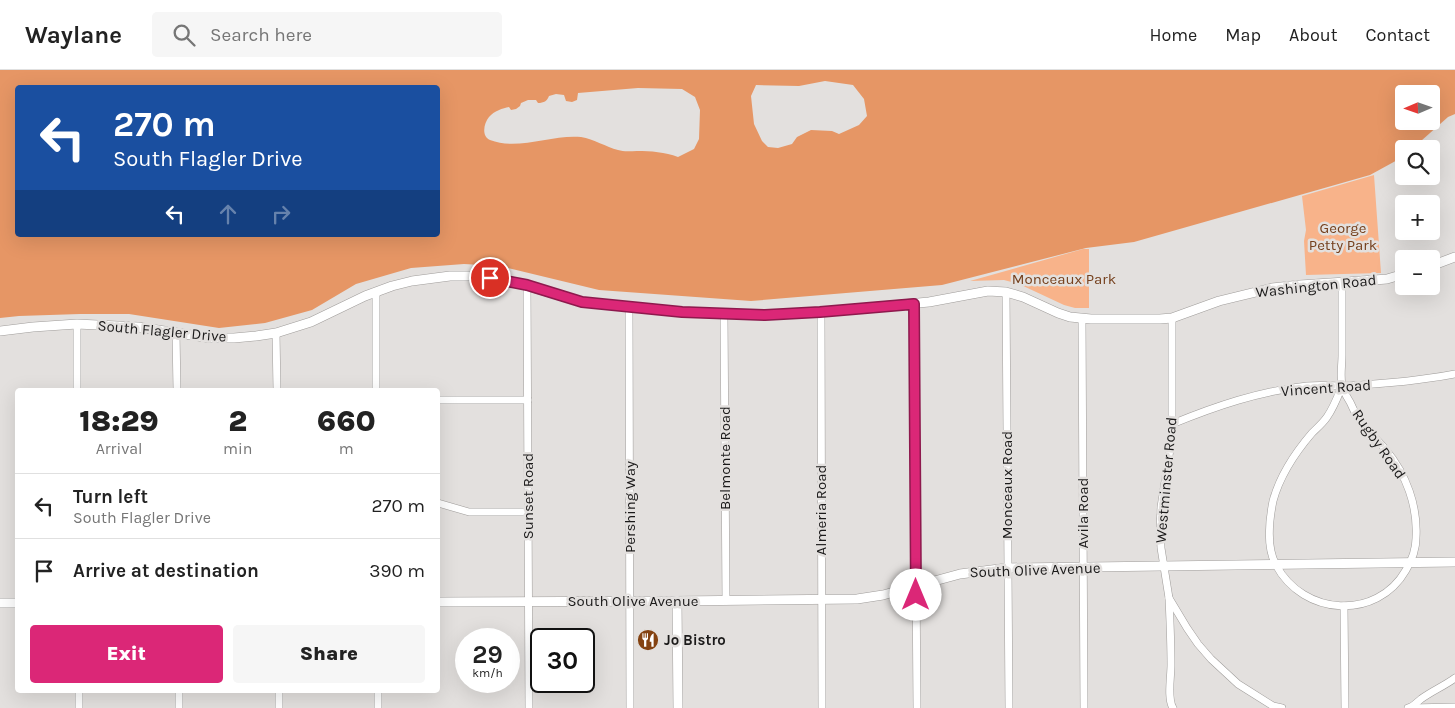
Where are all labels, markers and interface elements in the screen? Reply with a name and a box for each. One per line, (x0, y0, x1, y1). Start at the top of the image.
search box (152, 12, 502, 57)
text: Waylane (25, 21, 122, 49)
icon: search (170, 21, 198, 49)
text: Search here (210, 24, 312, 46)
text: Home (1149, 24, 1197, 46)
text: Map (1225, 24, 1261, 46)
text: About (1289, 24, 1338, 46)
text: Contact (1366, 24, 1430, 46)
north arrow (1395, 85, 1440, 130)
map controls (1395, 85, 1440, 295)
text: 270 m (113, 104, 216, 145)
icon: left (30, 105, 95, 170)
button: search (1395, 140, 1440, 185)
text: South Flagler Drive (113, 146, 303, 172)
button: + (1395, 195, 1440, 240)
icon: left (161, 200, 189, 228)
icon: ahead (214, 200, 242, 228)
icon: right (267, 200, 295, 228)
park label: George Petty Park (1309, 219, 1377, 254)
button: − (1395, 250, 1440, 295)
pin (469, 257, 511, 299)
icon: arrive (476, 264, 504, 292)
park label: Monceaux Park (1012, 270, 1116, 288)
street label: Washington Road (1255, 271, 1377, 301)
street label: South Flagler Drive (97, 316, 227, 346)
street label: Vincent Road (1280, 376, 1372, 400)
text: 18:29 (79, 403, 159, 439)
text: 2 (228, 403, 247, 439)
text: 660 (317, 403, 376, 439)
street label: Belmonte Road (716, 406, 734, 510)
street label: Rugby Road (1348, 406, 1410, 482)
street label: Westminster Road (1152, 416, 1180, 544)
street label: Monceaux Road (998, 431, 1016, 539)
text: Arrival (96, 439, 142, 458)
text: min (223, 439, 253, 458)
text: m (339, 439, 354, 458)
street label: Sunset Road (519, 453, 537, 539)
street label: Pershing Way (621, 461, 639, 553)
street label: Almeria Road (812, 465, 830, 555)
street label: Avila Road (1074, 478, 1092, 548)
text: Turn left (73, 486, 148, 508)
icon: left (30, 492, 58, 520)
text: 270 m (372, 495, 425, 517)
text: South Flagler Drive (73, 508, 211, 527)
icon: arrive (30, 557, 58, 585)
street label: South Olive Avenue (969, 559, 1101, 581)
text: Arrive at destination (73, 560, 259, 582)
text: 390 m (369, 560, 425, 582)
position arrow (889, 568, 941, 620)
street label: South Olive Avenue (567, 592, 699, 610)
button: Exit (30, 625, 223, 683)
button: Share (233, 625, 425, 683)
speed limit sign: 30 (530, 628, 595, 693)
restaurant icon: Jo Bistro (636, 628, 660, 652)
place label: Jo Bistro (664, 631, 726, 649)
text: 29 (472, 640, 503, 669)
text: km/h (472, 666, 503, 680)

